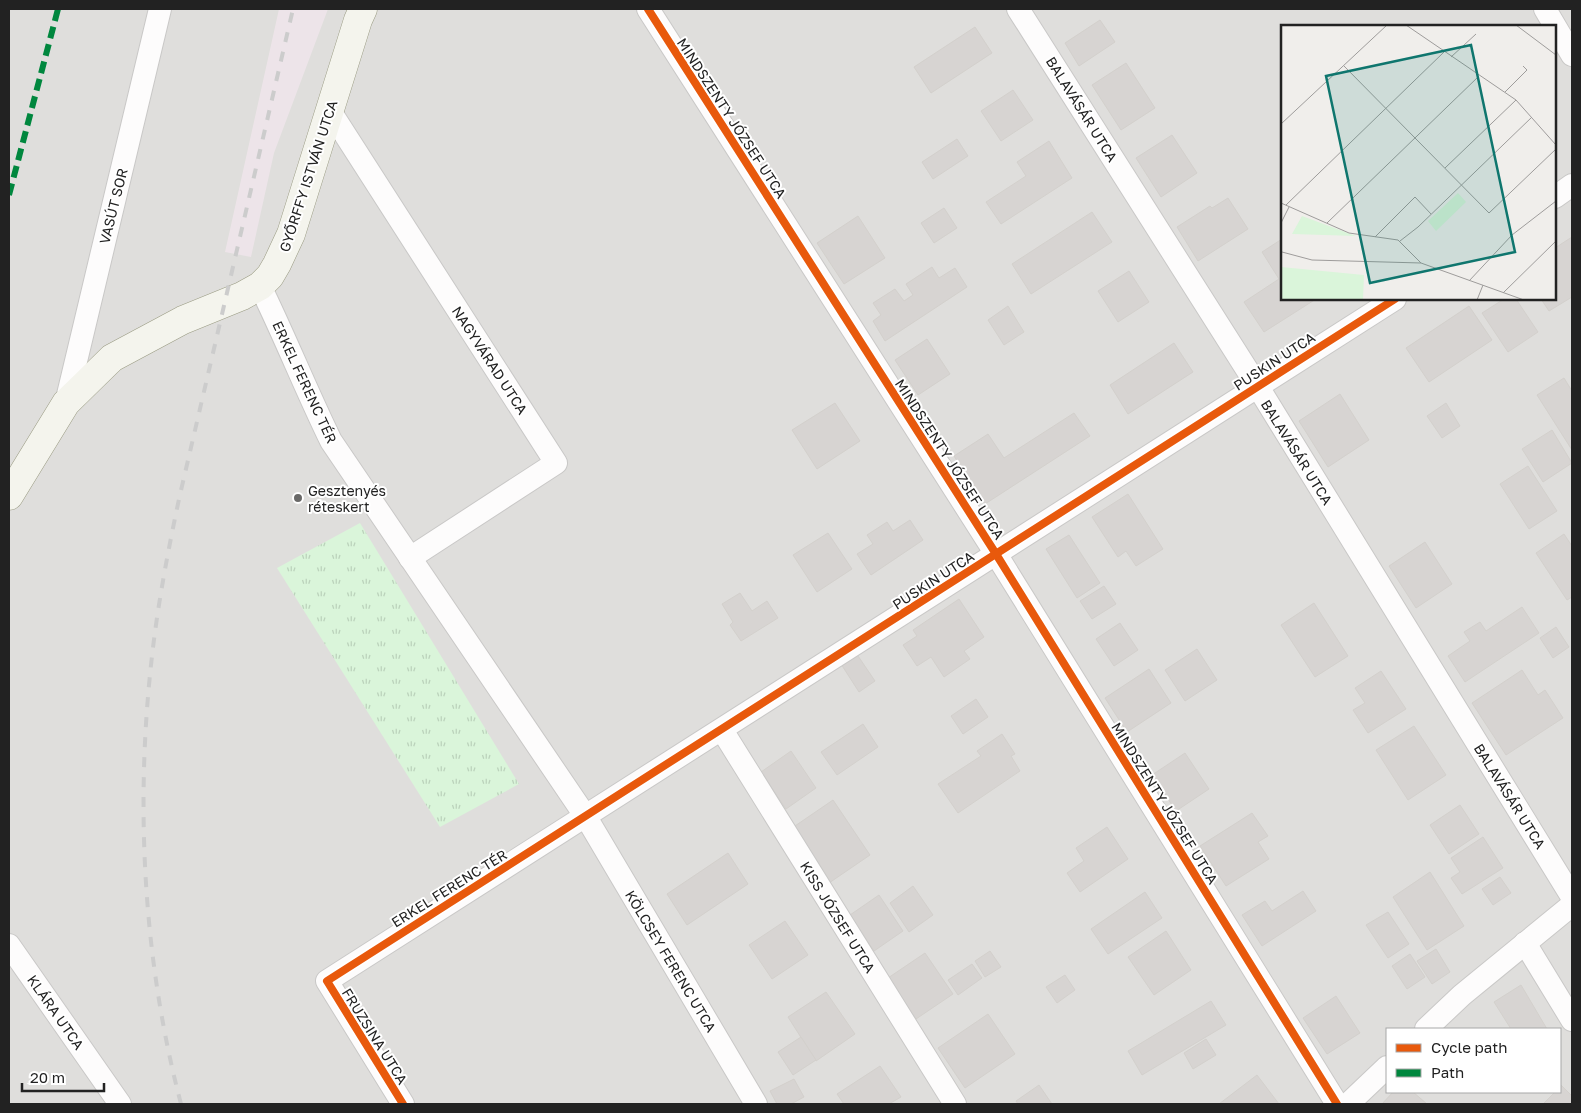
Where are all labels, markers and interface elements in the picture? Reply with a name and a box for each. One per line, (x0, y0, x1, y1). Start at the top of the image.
inset map (1281, 25, 1556, 300)
street label: MINDSZENTY JÓZSEF UTCA (674, 35, 791, 202)
street label: BALAVÁSÁR UTCA (1043, 53, 1122, 165)
street label: GYŐRFFY ISTVÁN UTCA (275, 97, 341, 254)
street label: VASÚT SOR (95, 166, 131, 246)
street label: NAGYVÁRAD UTCA (449, 303, 532, 418)
street label: ERKEL FERENC TÉR (269, 318, 341, 446)
street label: PUSKIN UTCA (1230, 328, 1318, 394)
street label: MINDSZENTY JÓZSEF UTCA (892, 376, 1009, 543)
street label: BALAVÁSÁR UTCA (1258, 396, 1337, 508)
place label: Gesztenyés réteskert (308, 482, 386, 515)
marker: Gesztenyés réteskert (292, 492, 304, 504)
street label: PUSKIN UTCA (889, 547, 977, 613)
street label: MINDSZENTY JÓZSEF UTCA (1108, 719, 1222, 888)
street label: BALAVÁSÁR UTCA (1471, 740, 1550, 852)
street label: ERKEL FERENC TÉR (388, 846, 510, 930)
street label: KISS JÓZSEF UTCA (797, 858, 879, 976)
street label: KÖLCSEY FERENC UTCA (622, 887, 720, 1036)
street label: KLÁRA UTCA (24, 971, 88, 1053)
street label: FRUZSINA UTCA (339, 985, 412, 1088)
legend (1386, 1028, 1561, 1093)
text: Cycle path (1431, 1038, 1507, 1056)
scale bar (22, 1060, 105, 1092)
text: Path (1431, 1063, 1464, 1081)
text: 20 m (30, 1068, 65, 1086)

